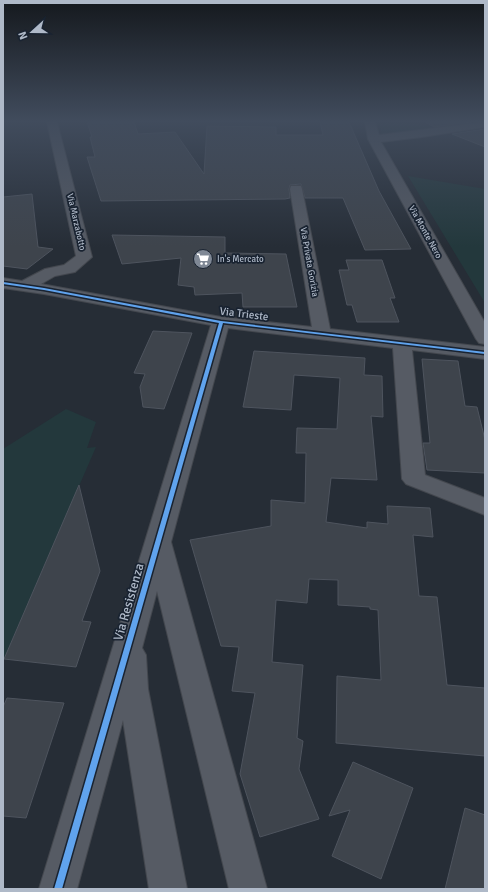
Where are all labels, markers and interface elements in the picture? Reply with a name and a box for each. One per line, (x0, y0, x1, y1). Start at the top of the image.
north arrow (12, 12, 52, 52)
text: N (16, 30, 31, 41)
street label: Via Marzabotto (64, 192, 88, 252)
street label: Via Monte Nero (406, 204, 444, 261)
street label: Via Privata Gorizia (297, 226, 321, 298)
supermarket icon: In's Mercato (192, 248, 214, 270)
place label: In's Mercato (217, 254, 264, 265)
street label: Via Trieste (219, 305, 269, 323)
street label: Via Resistenza (110, 561, 148, 643)

